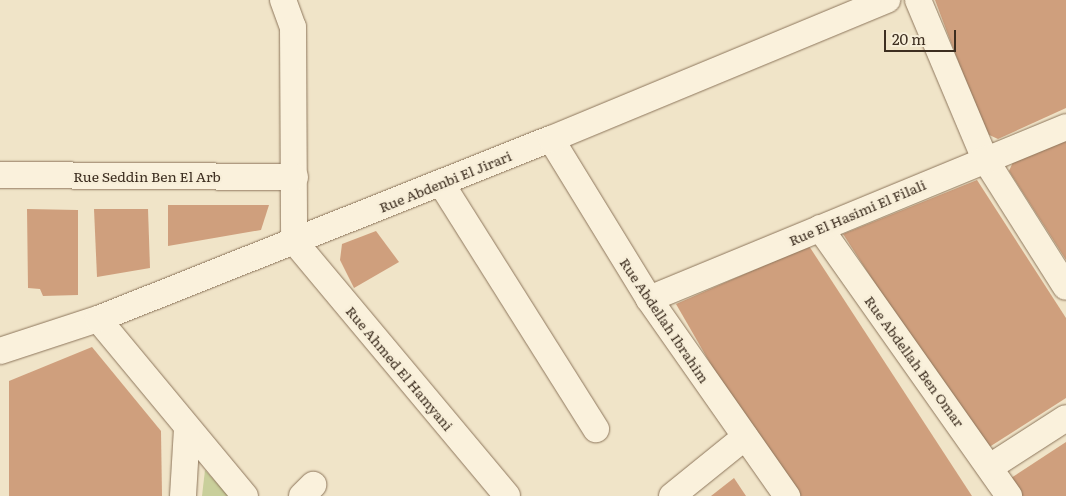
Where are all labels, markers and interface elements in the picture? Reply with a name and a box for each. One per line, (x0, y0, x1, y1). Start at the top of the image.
scale bar (886, 20, 958, 52)
text: 20 m (892, 27, 926, 50)
street label: Rue Abdenbi El Jirari (376, 147, 514, 215)
street label: Rue Seddin Ben El Arb (73, 168, 221, 184)
street label: Rue El Hasimi El Filali (786, 176, 928, 248)
street label: Rue Abdellah Ibrahim (617, 254, 713, 386)
street label: Rue Abdellah Ben Omar (862, 292, 968, 430)
street label: Rue Ahmed El Hamyani (343, 302, 457, 434)

